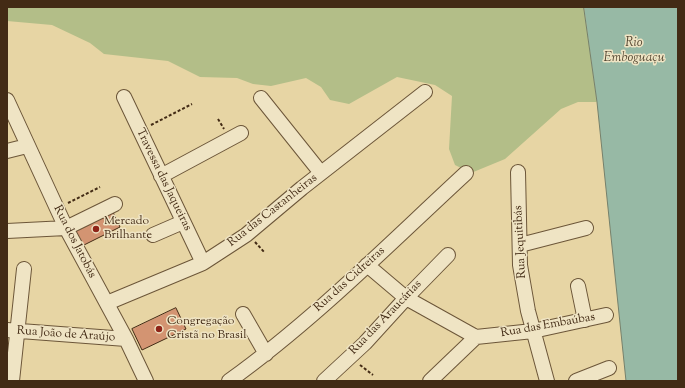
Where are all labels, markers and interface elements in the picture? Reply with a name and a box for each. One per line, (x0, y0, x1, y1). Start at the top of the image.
water label: Rio Emboguaçu (603, 36, 665, 67)
street label: Travessa das Jaqueiras (132, 127, 194, 233)
street label: Rua das Castanheiras (225, 171, 321, 251)
street label: Rua dos Jatobás (49, 203, 99, 281)
street label: Rua Jequitibás (512, 205, 530, 279)
place label: Mercado Brilhante (104, 215, 152, 243)
marker: Mercado Brilhante (91, 224, 101, 234)
street label: Rua das Cidreiras (312, 244, 388, 316)
street label: Rua das Araucárias (347, 278, 425, 358)
street label: Rua das Embaúbas (500, 311, 596, 341)
place label: Congregação Cristã no Brasil (167, 315, 246, 343)
street label: Rua João de Araújo (16, 324, 116, 346)
marker: Congregação Cristã no Brasil (154, 324, 164, 334)

